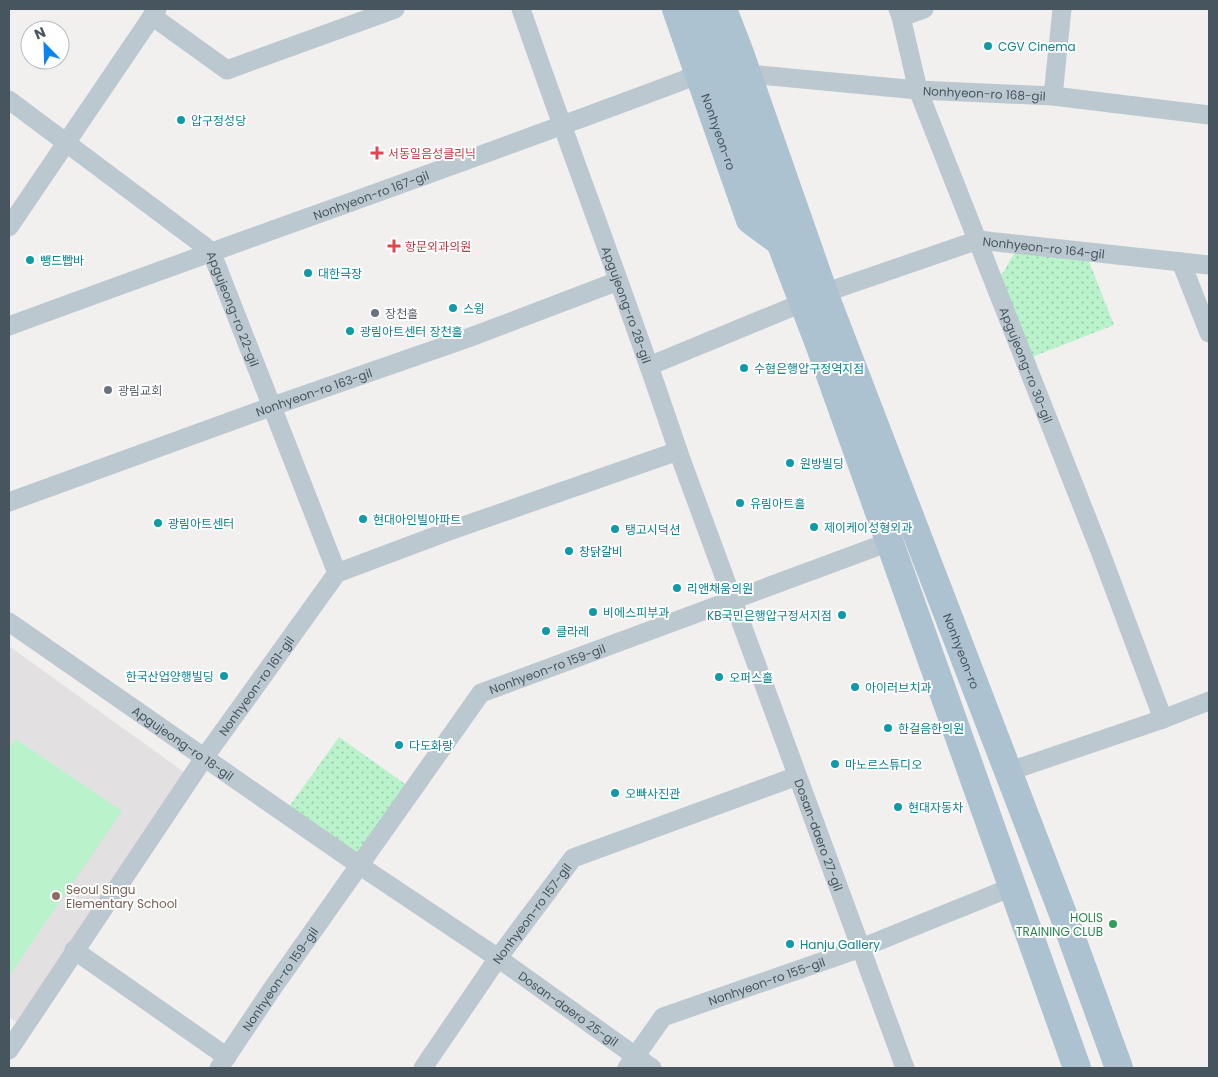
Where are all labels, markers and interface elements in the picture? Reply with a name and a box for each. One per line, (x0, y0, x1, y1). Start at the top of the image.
north arrow (20, 20, 70, 70)
text: N (31, 22, 49, 44)
place label: CGV Cinema (998, 38, 1076, 55)
marker: CGV Cinema (982, 40, 994, 52)
street label: Nonhyeon-ro 168-gil (923, 82, 1046, 104)
street label: Nonhyeon-ro (698, 91, 740, 172)
place label: 압구정성당 (191, 112, 246, 129)
marker: 압구정성당 (175, 114, 187, 126)
place label: 서동일음성클리닉 (388, 145, 476, 162)
marker: 서동일음성클리닉 (370, 146, 384, 160)
street label: Nonhyeon-ro 167-gil (311, 166, 431, 223)
street label: Nonhyeon-ro 164-gil (982, 232, 1106, 262)
place label: 항문외과의원 (405, 238, 471, 255)
marker: 항문외과의원 (387, 239, 401, 253)
street label: Apgujeong-ro 28-gil (598, 244, 656, 365)
street label: Apgujeong-ro 22-gil (203, 248, 264, 369)
place label: 뺑드빱바 (40, 252, 84, 269)
marker: 뺑드빱바 (24, 254, 36, 266)
place label: 대한극장 (318, 265, 362, 282)
marker: 대한극장 (302, 267, 314, 279)
place label: 스윙 (463, 300, 485, 317)
marker: 스윙 (447, 302, 459, 314)
street label: Apgujeong-ro 30-gil (996, 304, 1057, 425)
place label: 장천홀 (385, 305, 418, 322)
marker: 장천홀 (369, 307, 381, 319)
place label: 광림아트센터 장천홀 (360, 323, 463, 340)
marker: 광림아트센터 장천홀 (344, 325, 356, 337)
place label: 수협은행압구정역지점 (754, 360, 864, 377)
marker: 수협은행압구정역지점 (738, 362, 750, 374)
street label: Nonhyeon-ro 163-gil (253, 364, 374, 420)
place label: 광림교회 (118, 382, 162, 399)
marker: 광림교회 (102, 384, 114, 396)
place label: 원방빌딩 (800, 455, 844, 472)
marker: 원방빌딩 (784, 457, 796, 469)
place label: 유림아트홀 (750, 495, 805, 512)
marker: 유림아트홀 (734, 497, 746, 509)
place label: 현대아인빌아파트 (373, 511, 461, 528)
marker: 현대아인빌아파트 (357, 513, 369, 525)
place label: 광림아트센터 (168, 515, 234, 532)
marker: 광림아트센터 (152, 517, 164, 529)
place label: 제이케이성형외과 (824, 519, 912, 536)
place label: 탱고시덕션 (625, 521, 680, 538)
marker: 제이케이성형외과 (808, 521, 820, 533)
marker: 탱고시덕션 (609, 523, 621, 535)
place label: 창닭갈비 (579, 543, 623, 560)
marker: 창닭갈비 (563, 545, 575, 557)
place label: 리앤채움의원 (687, 580, 753, 597)
marker: 리앤채움의원 (671, 582, 683, 594)
place label: 비에스피부과 (603, 604, 669, 621)
marker: 비에스피부과 (587, 606, 599, 618)
place label: KB국민은행압구정서지점 (707, 607, 832, 624)
marker: KB국민은행압구정서지점 (836, 609, 848, 621)
street label: Nonhyeon-ro (939, 611, 984, 692)
place label: 클라레 (556, 623, 589, 640)
marker: 클라레 (540, 625, 552, 637)
street label: Nonhyeon-ro 161-gil (214, 632, 298, 739)
street label: Nonhyeon-ro 159-gil (487, 639, 608, 698)
place label: 한국산업양행빌딩 (126, 668, 214, 685)
place label: 오퍼스홀 (729, 669, 773, 686)
marker: 한국산업양행빌딩 (218, 670, 230, 682)
marker: 오퍼스홀 (713, 671, 725, 683)
place label: 아이러브치과 (865, 679, 931, 696)
marker: 아이러브치과 (849, 681, 861, 693)
street label: Apgujeong-ro 18-gil (129, 702, 237, 784)
place label: 한걸음한의원 (898, 720, 964, 737)
marker: 한걸음한의원 (882, 722, 894, 734)
place label: 다도화랑 (409, 737, 453, 754)
marker: 다도화랑 (393, 739, 405, 751)
place label: 마노르스튜디오 (845, 756, 922, 773)
marker: 마노르스튜디오 (829, 758, 841, 770)
street label: Dosan-daero 27-gil (791, 776, 848, 893)
place label: 오빠사진관 (625, 785, 680, 802)
marker: 오빠사진관 (609, 787, 621, 799)
place label: 현대자동차 (908, 799, 963, 816)
marker: 현대자동차 (892, 801, 904, 813)
street label: Nonhyeon-ro 157-gil (488, 859, 575, 967)
place label: Seoul Singu Elementary School (66, 881, 177, 912)
marker: Seoul Singu Elementary School (50, 890, 62, 902)
place label: HOLIS TRAINING CLUB (1016, 909, 1103, 940)
marker: HOLIS TRAINING CLUB (1107, 918, 1119, 930)
street label: Nonhyeon-ro 159-gil (238, 923, 322, 1034)
place label: Hanju Gallery (800, 936, 880, 953)
marker: Hanju Gallery (784, 938, 796, 950)
street label: Nonhyeon-ro 155-gil (706, 953, 827, 1009)
street label: Dosan-daero 25-gil (515, 967, 622, 1050)

